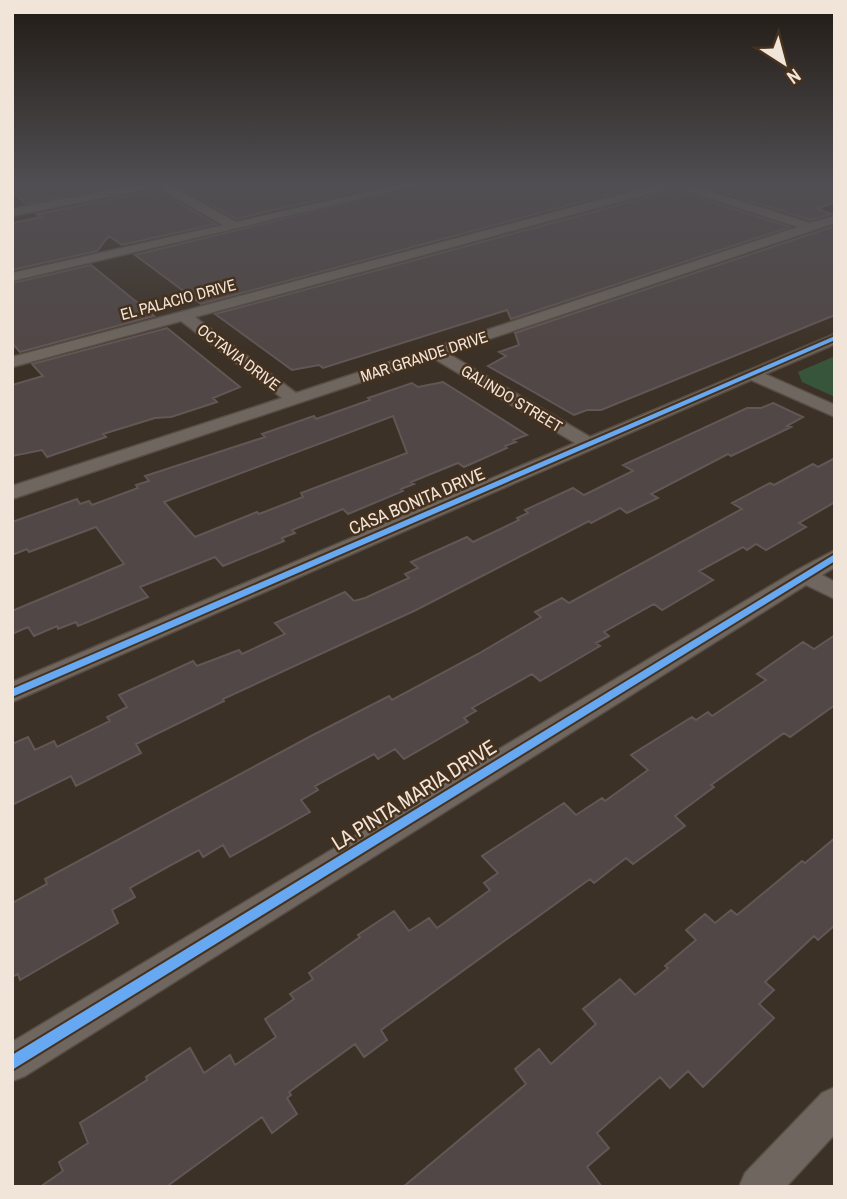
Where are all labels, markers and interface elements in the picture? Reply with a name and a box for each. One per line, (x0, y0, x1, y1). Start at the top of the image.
north arrow (749, 28, 819, 98)
text: N (782, 63, 806, 91)
street label: EL PALACIO DRIVE (118, 273, 238, 325)
street label: OCTAVIA DRIVE (193, 319, 285, 395)
street label: MAR GRANDE DRIVE (358, 325, 490, 387)
street label: GALINDO STREET (457, 359, 567, 437)
street label: CASA BONITA DRIVE (345, 461, 489, 541)
street label: LA PINTA MARIA DRIVE (326, 732, 502, 857)

